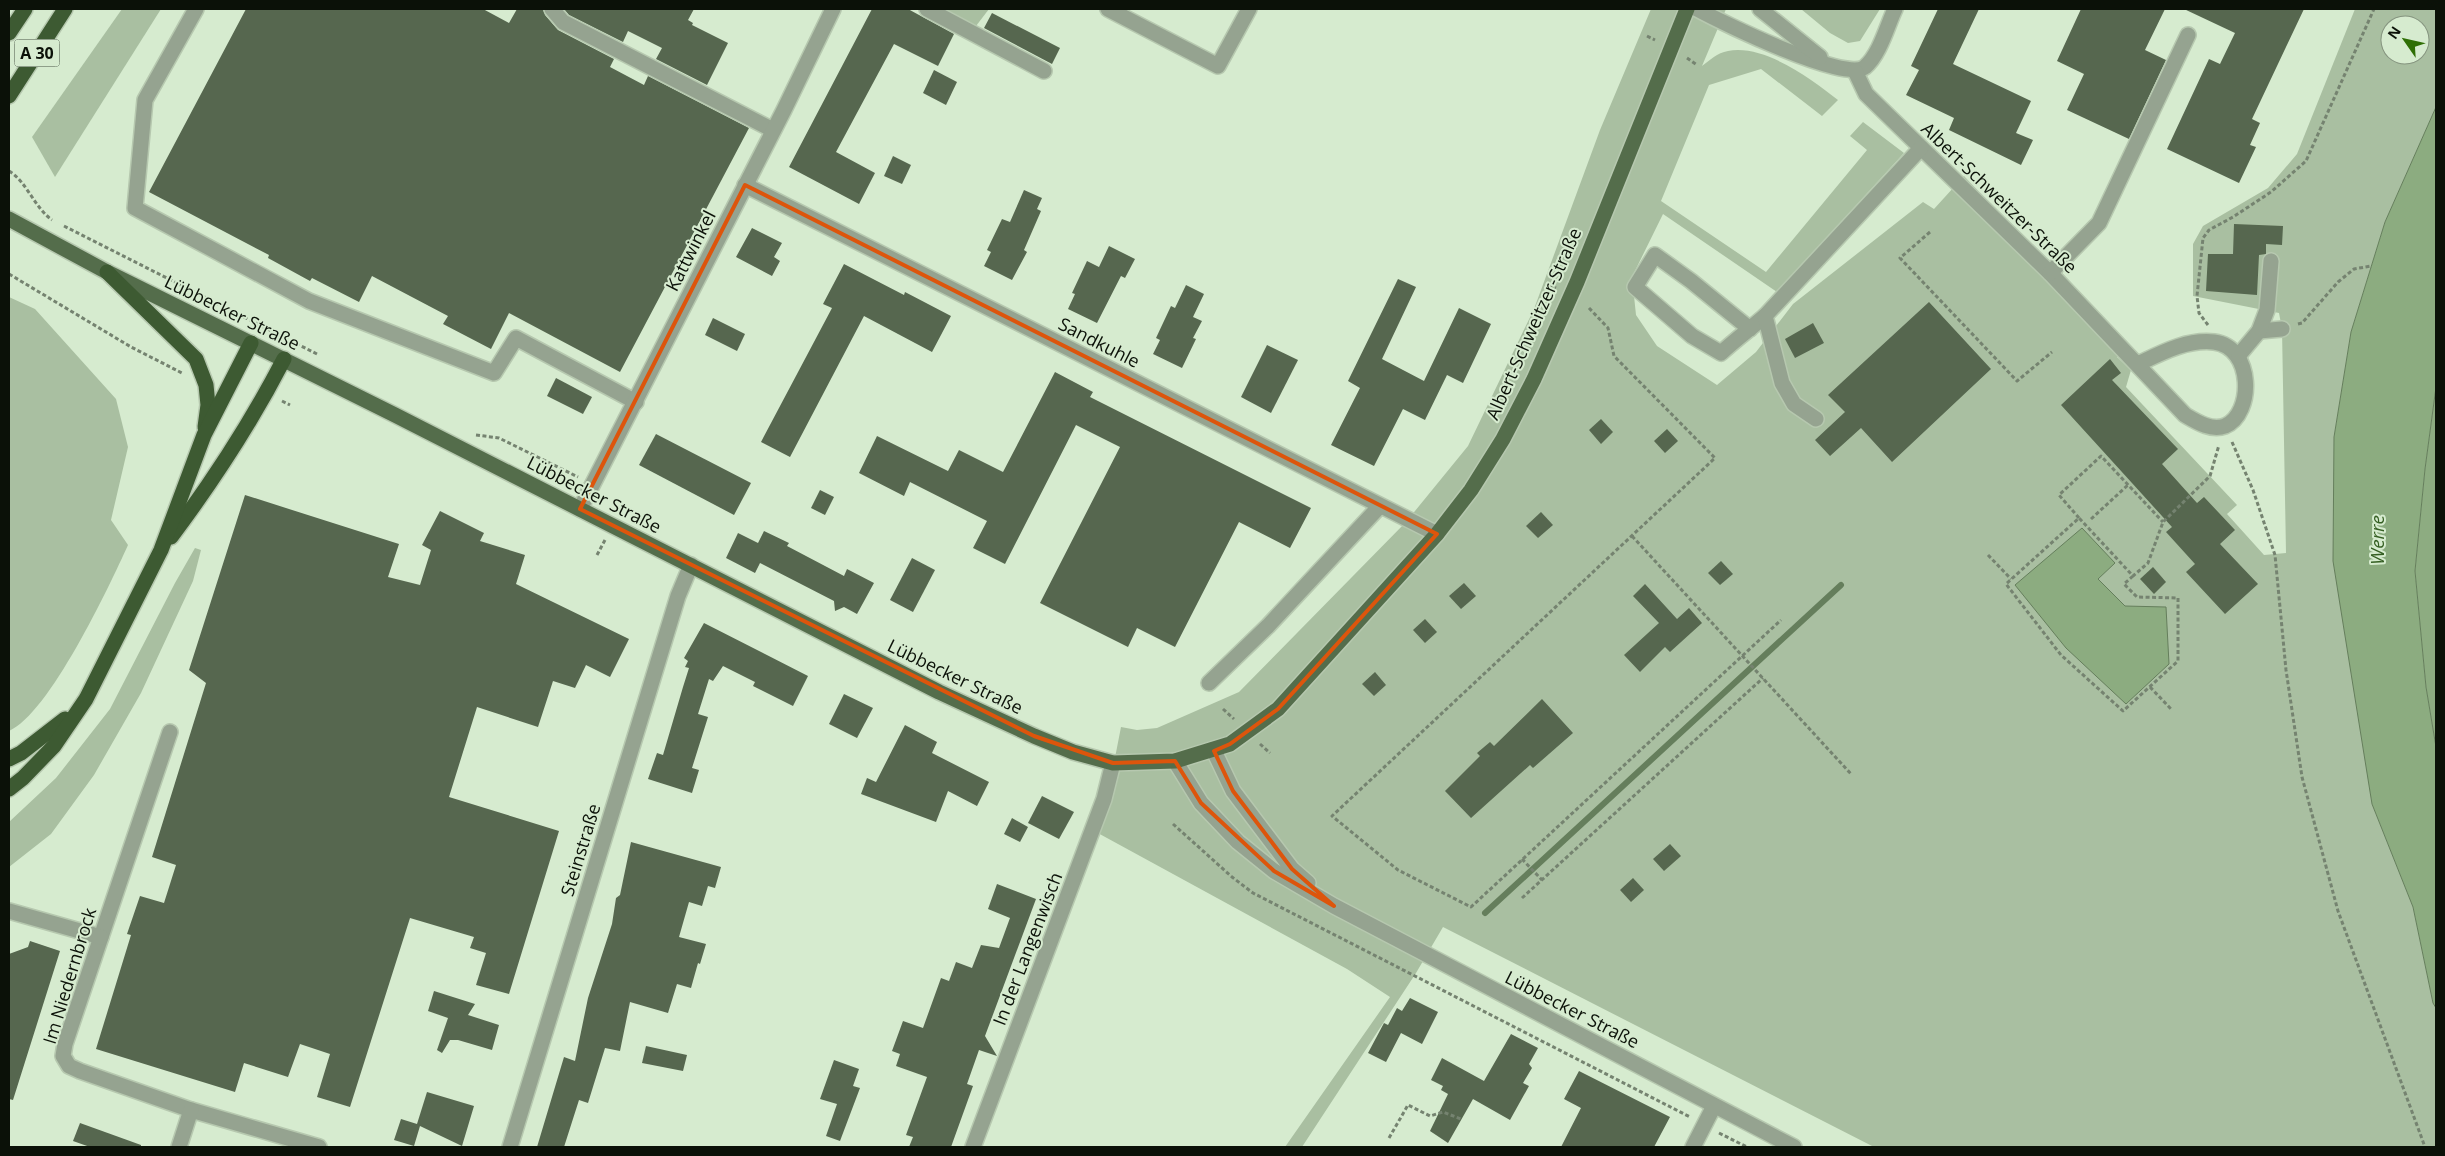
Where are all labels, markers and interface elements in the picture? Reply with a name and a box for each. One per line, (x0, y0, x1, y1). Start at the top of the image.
north arrow (2380, 15, 2430, 65)
text: N (2383, 22, 2405, 42)
road number: A 30 (15, 40, 60, 66)
street label: Albert-Schweitzer-Straße (1917, 116, 2083, 278)
street label: Kattwinkel (660, 206, 721, 295)
street label: Albert-Schweitzer-Straße (1480, 224, 1586, 423)
street label: Lübbecker Straße (161, 269, 304, 355)
street label: Sandkuhle (1055, 311, 1144, 373)
street label: Lübbecker Straße (523, 450, 666, 538)
water label: Werre (2364, 515, 2390, 565)
street label: Lübbecker Straße (884, 633, 1027, 719)
street label: Steinstraße (555, 800, 606, 899)
street label: In der Langenwisch (987, 869, 1067, 1029)
street label: Im Niedernbrock (37, 904, 101, 1047)
street label: Lübbecker Straße (1501, 965, 1644, 1053)

